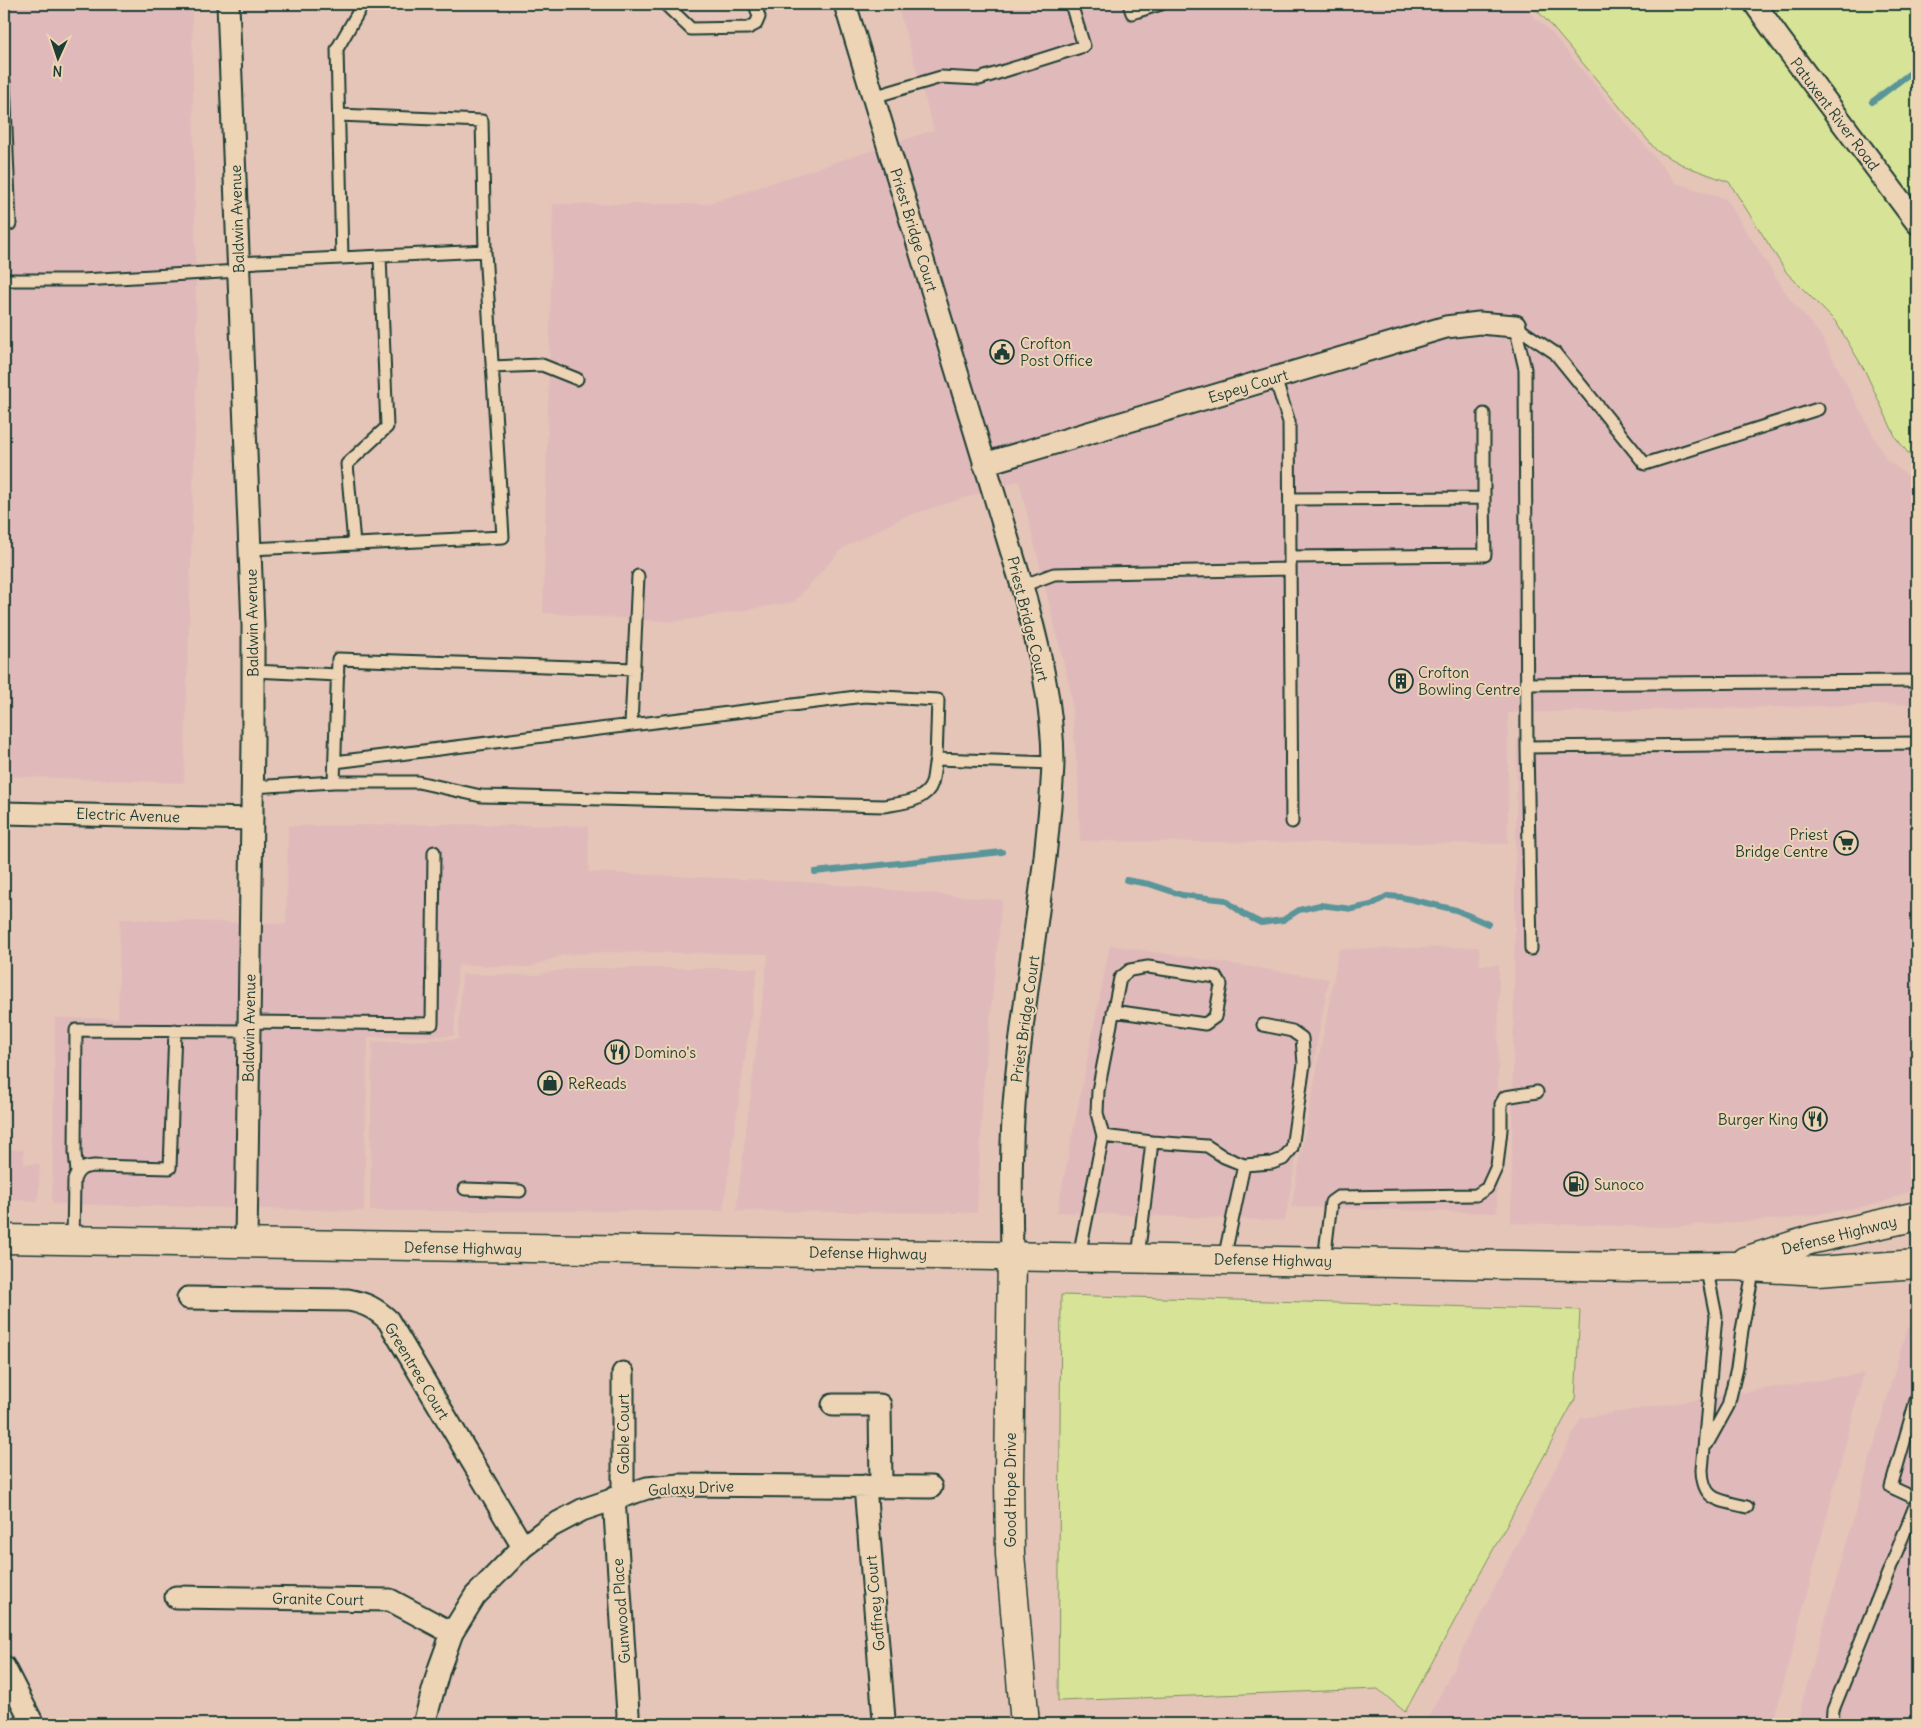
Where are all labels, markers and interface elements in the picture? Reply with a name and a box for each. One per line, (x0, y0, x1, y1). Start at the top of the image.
north arrow (32, 32, 82, 82)
street label: Patuxent River Road (1786, 54, 1884, 174)
text: N (52, 62, 63, 80)
street label: Baldwin Avenue (226, 165, 248, 273)
street label: Priest Bridge Court (886, 166, 942, 294)
place label: Crofton Post Office (1020, 334, 1093, 370)
public building icon: Crofton Post Office (989, 339, 1015, 365)
street label: Espey Court (1206, 365, 1290, 407)
street label: Priest Bridge Court (1003, 554, 1053, 684)
street label: Baldwin Avenue (242, 569, 262, 677)
place label: Crofton Bowling Centre (1418, 663, 1520, 699)
building icon: Crofton Bowling Centre (1388, 668, 1414, 694)
street label: Electric Avenue (76, 804, 180, 826)
place label: Priest Bridge Centre (1735, 825, 1828, 861)
supermarket icon: Priest Bridge Centre (1833, 830, 1859, 856)
street label: Priest Bridge Court (1007, 954, 1043, 1084)
street label: Baldwin Avenue (239, 974, 259, 1082)
restaurant icon: Domino's (604, 1039, 630, 1065)
place label: Domino's (634, 1043, 696, 1062)
shop icon: ReReads (537, 1070, 563, 1096)
place label: ReReads (568, 1074, 627, 1093)
restaurant icon: Burger King (1802, 1106, 1828, 1132)
place label: Burger King (1718, 1110, 1798, 1129)
fuel station icon: Sunoco (1563, 1171, 1589, 1197)
place label: Sunoco (1594, 1175, 1644, 1194)
street label: Defense Highway (1779, 1211, 1899, 1259)
street label: Defense Highway (404, 1237, 522, 1259)
street label: Defense Highway (809, 1242, 927, 1264)
street label: Defense Highway (1214, 1249, 1332, 1271)
street label: Greentree Court (381, 1319, 453, 1423)
street label: Gable Court (614, 1394, 633, 1474)
street label: Good Hope Drive (1001, 1433, 1020, 1547)
street label: Galaxy Drive (647, 1476, 735, 1500)
street label: Gaffney Court (861, 1554, 889, 1652)
street label: Gunwood Place (608, 1558, 634, 1664)
street label: Granite Court (272, 1589, 364, 1609)

